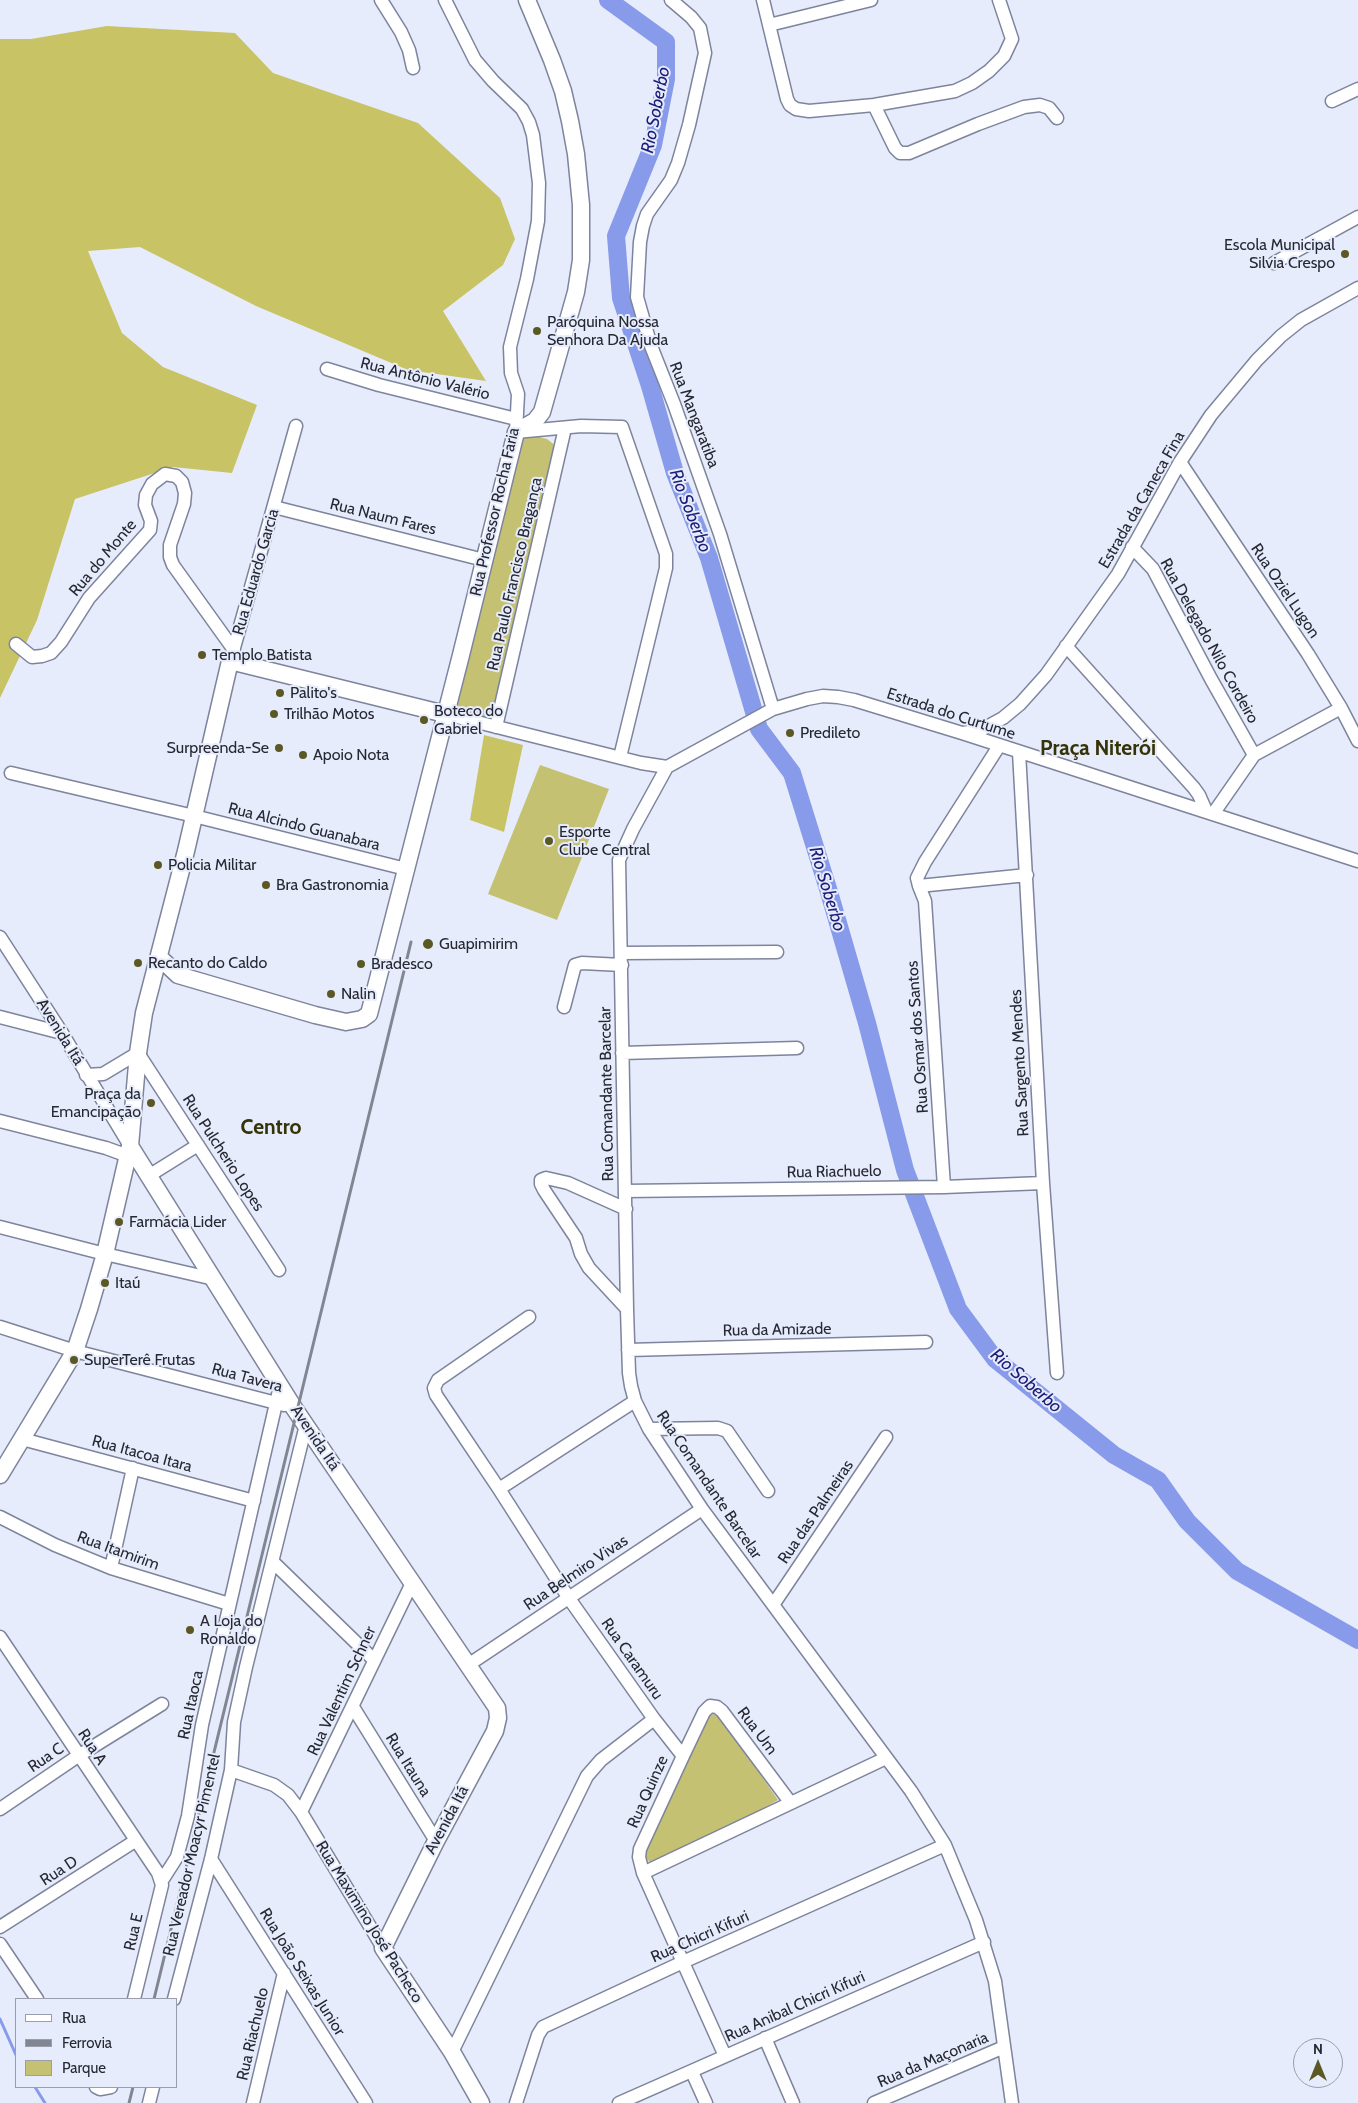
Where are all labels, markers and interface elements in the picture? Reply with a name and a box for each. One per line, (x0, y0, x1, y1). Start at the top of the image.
water label: Rio Soberbo (637, 65, 675, 155)
place label: Escola Municipal Silvia Crespo (1224, 235, 1335, 273)
marker: Escola Municipal Silvia Crespo (1339, 248, 1351, 260)
place label: Paróquina Nossa Senhora Da Ajuda (547, 312, 668, 350)
marker: Paróquina Nossa Senhora Da Ajuda (531, 325, 543, 337)
street label: Rua Antônio Valério (358, 354, 492, 404)
street label: Rua Mangaratiba (665, 359, 723, 471)
street label: Rua Professor Rocha Faria (466, 426, 524, 598)
street label: Estrada da Caneca Fina (1095, 428, 1189, 572)
water label: Rio Soberbo (664, 466, 716, 556)
street label: Rua Paulo Francisco Bragança (483, 475, 547, 673)
street label: Rua Naum Fares (328, 495, 438, 539)
street label: Rua Eduardo Garcia (229, 507, 283, 637)
street label: Rua do Monte (65, 516, 141, 600)
street label: Rua Oziel Lugon (1246, 540, 1324, 642)
street label: Rua Delegado Nilo Cordeiro (1156, 555, 1262, 727)
place label: Templo Batista (212, 645, 312, 665)
marker: Templo Batista (196, 649, 208, 661)
place label: Palito's (290, 683, 337, 703)
street label: Estrada do Curtume (884, 684, 1018, 744)
marker: Palito's (274, 687, 286, 699)
place label: Boteco do Gabriel (434, 701, 503, 739)
place label: Trilhão Motos (284, 704, 374, 724)
marker: Trilhão Motos (268, 708, 280, 720)
marker: Boteco do Gabriel (418, 714, 430, 726)
place label: Predileto (800, 723, 860, 743)
marker: Predileto (784, 727, 796, 739)
district label: Praça Niterói (1040, 736, 1156, 762)
place label: Surpreenda-Se (167, 738, 269, 758)
marker: Surpreenda-Se (273, 742, 285, 754)
place label: Apoio Nota (313, 745, 389, 765)
marker: Apoio Nota (297, 749, 309, 761)
street label: Rua Alcindo Guanabara (226, 799, 382, 855)
place label: Esporte Clube Central (559, 822, 650, 860)
marker: Esporte Clube Central (543, 835, 555, 847)
water label: Rio Soberbo (804, 844, 850, 934)
place label: Policia Militar (168, 855, 256, 875)
marker: Policia Militar (152, 859, 164, 871)
place label: Bra Gastronomia (276, 875, 389, 895)
marker: Bra Gastronomia (260, 879, 272, 891)
place label: Guapimirim (439, 934, 518, 954)
marker: Guapimirim (421, 937, 435, 951)
place label: Recanto do Caldo (148, 953, 267, 973)
place label: Bradesco (371, 954, 433, 974)
marker: Recanto do Caldo (132, 957, 144, 969)
marker: Bradesco (355, 958, 367, 970)
street label: Rua Osmar dos Santos (903, 960, 933, 1114)
place label: Nalin (341, 984, 376, 1004)
marker: Nalin (325, 988, 337, 1000)
street label: Rua Sargento Mendes (1007, 989, 1033, 1137)
street label: Avenida Itá (32, 995, 88, 1069)
street label: Rua Comandante Barcelar (596, 1007, 618, 1181)
place label: Praça da Emancipação (51, 1084, 141, 1122)
street label: Rua Pulcherio Lopes (178, 1091, 268, 1215)
marker: Praça da Emancipação (145, 1097, 157, 1109)
district label: Centro (241, 1115, 301, 1141)
street label: Rua Riachuelo (786, 1162, 882, 1182)
place label: Farmácia Lider (129, 1212, 226, 1232)
marker: Farmácia Lider (113, 1216, 125, 1228)
place label: Itaú (115, 1273, 140, 1293)
marker: Itaú (99, 1277, 111, 1289)
street label: Rua da Amizade (722, 1319, 832, 1341)
water label: Rio Soberbo (986, 1344, 1066, 1418)
place label: SuperTerê Frutas (84, 1350, 195, 1370)
marker: SuperTerê Frutas (68, 1354, 80, 1366)
street label: Rua Tavera (209, 1359, 285, 1397)
street label: Avenida Itá (286, 1402, 344, 1474)
street label: Rua Comandante Barcelar (652, 1407, 766, 1563)
street label: Rua Itacoa Itara (90, 1431, 194, 1477)
street label: Rua das Palmeiras (774, 1456, 858, 1568)
street label: Rua Itamirim (74, 1527, 162, 1575)
street label: Rua Belmiro Vivas (520, 1531, 632, 1615)
place label: A Loja do Ronaldo (200, 1611, 262, 1649)
street label: Rua Caramuru (597, 1615, 667, 1703)
street label: Rua Valentim Schner (304, 1623, 380, 1759)
marker: A Loja do Ronaldo (184, 1624, 196, 1636)
street label: Rua Itaoca (174, 1669, 208, 1741)
street label: Rua Um (733, 1703, 781, 1759)
street label: Rua A (73, 1725, 111, 1769)
street label: Rua Itauna (381, 1730, 435, 1800)
street label: Rua C (24, 1739, 68, 1777)
street label: Rua Vereador Moacyr Pimentel (159, 1752, 225, 1958)
street label: Rua Quinze (623, 1753, 673, 1831)
street label: Avenida Itá (421, 1783, 473, 1857)
street label: Rua Maximino José Pacheco (311, 1838, 427, 2006)
street label: Rua D (37, 1852, 81, 1890)
street label: Rua João Seixas Junior (255, 1905, 349, 2039)
street label: Rua Chicri Kifuri (648, 1907, 752, 1967)
street label: Rua E (120, 1911, 148, 1953)
street label: Rua Anibal Chicri Kifuri (722, 1967, 868, 2047)
street label: Rua Riachuelo (233, 1986, 273, 2082)
legend (15, 1998, 178, 2088)
text: Rua (62, 2009, 86, 2027)
street label: Rua da Maçonaria (875, 2028, 991, 2092)
text: Ferrovia (62, 2034, 112, 2052)
north arrow (1293, 2038, 1343, 2088)
text: N (1313, 2040, 1323, 2058)
text: Parque (62, 2059, 106, 2077)

